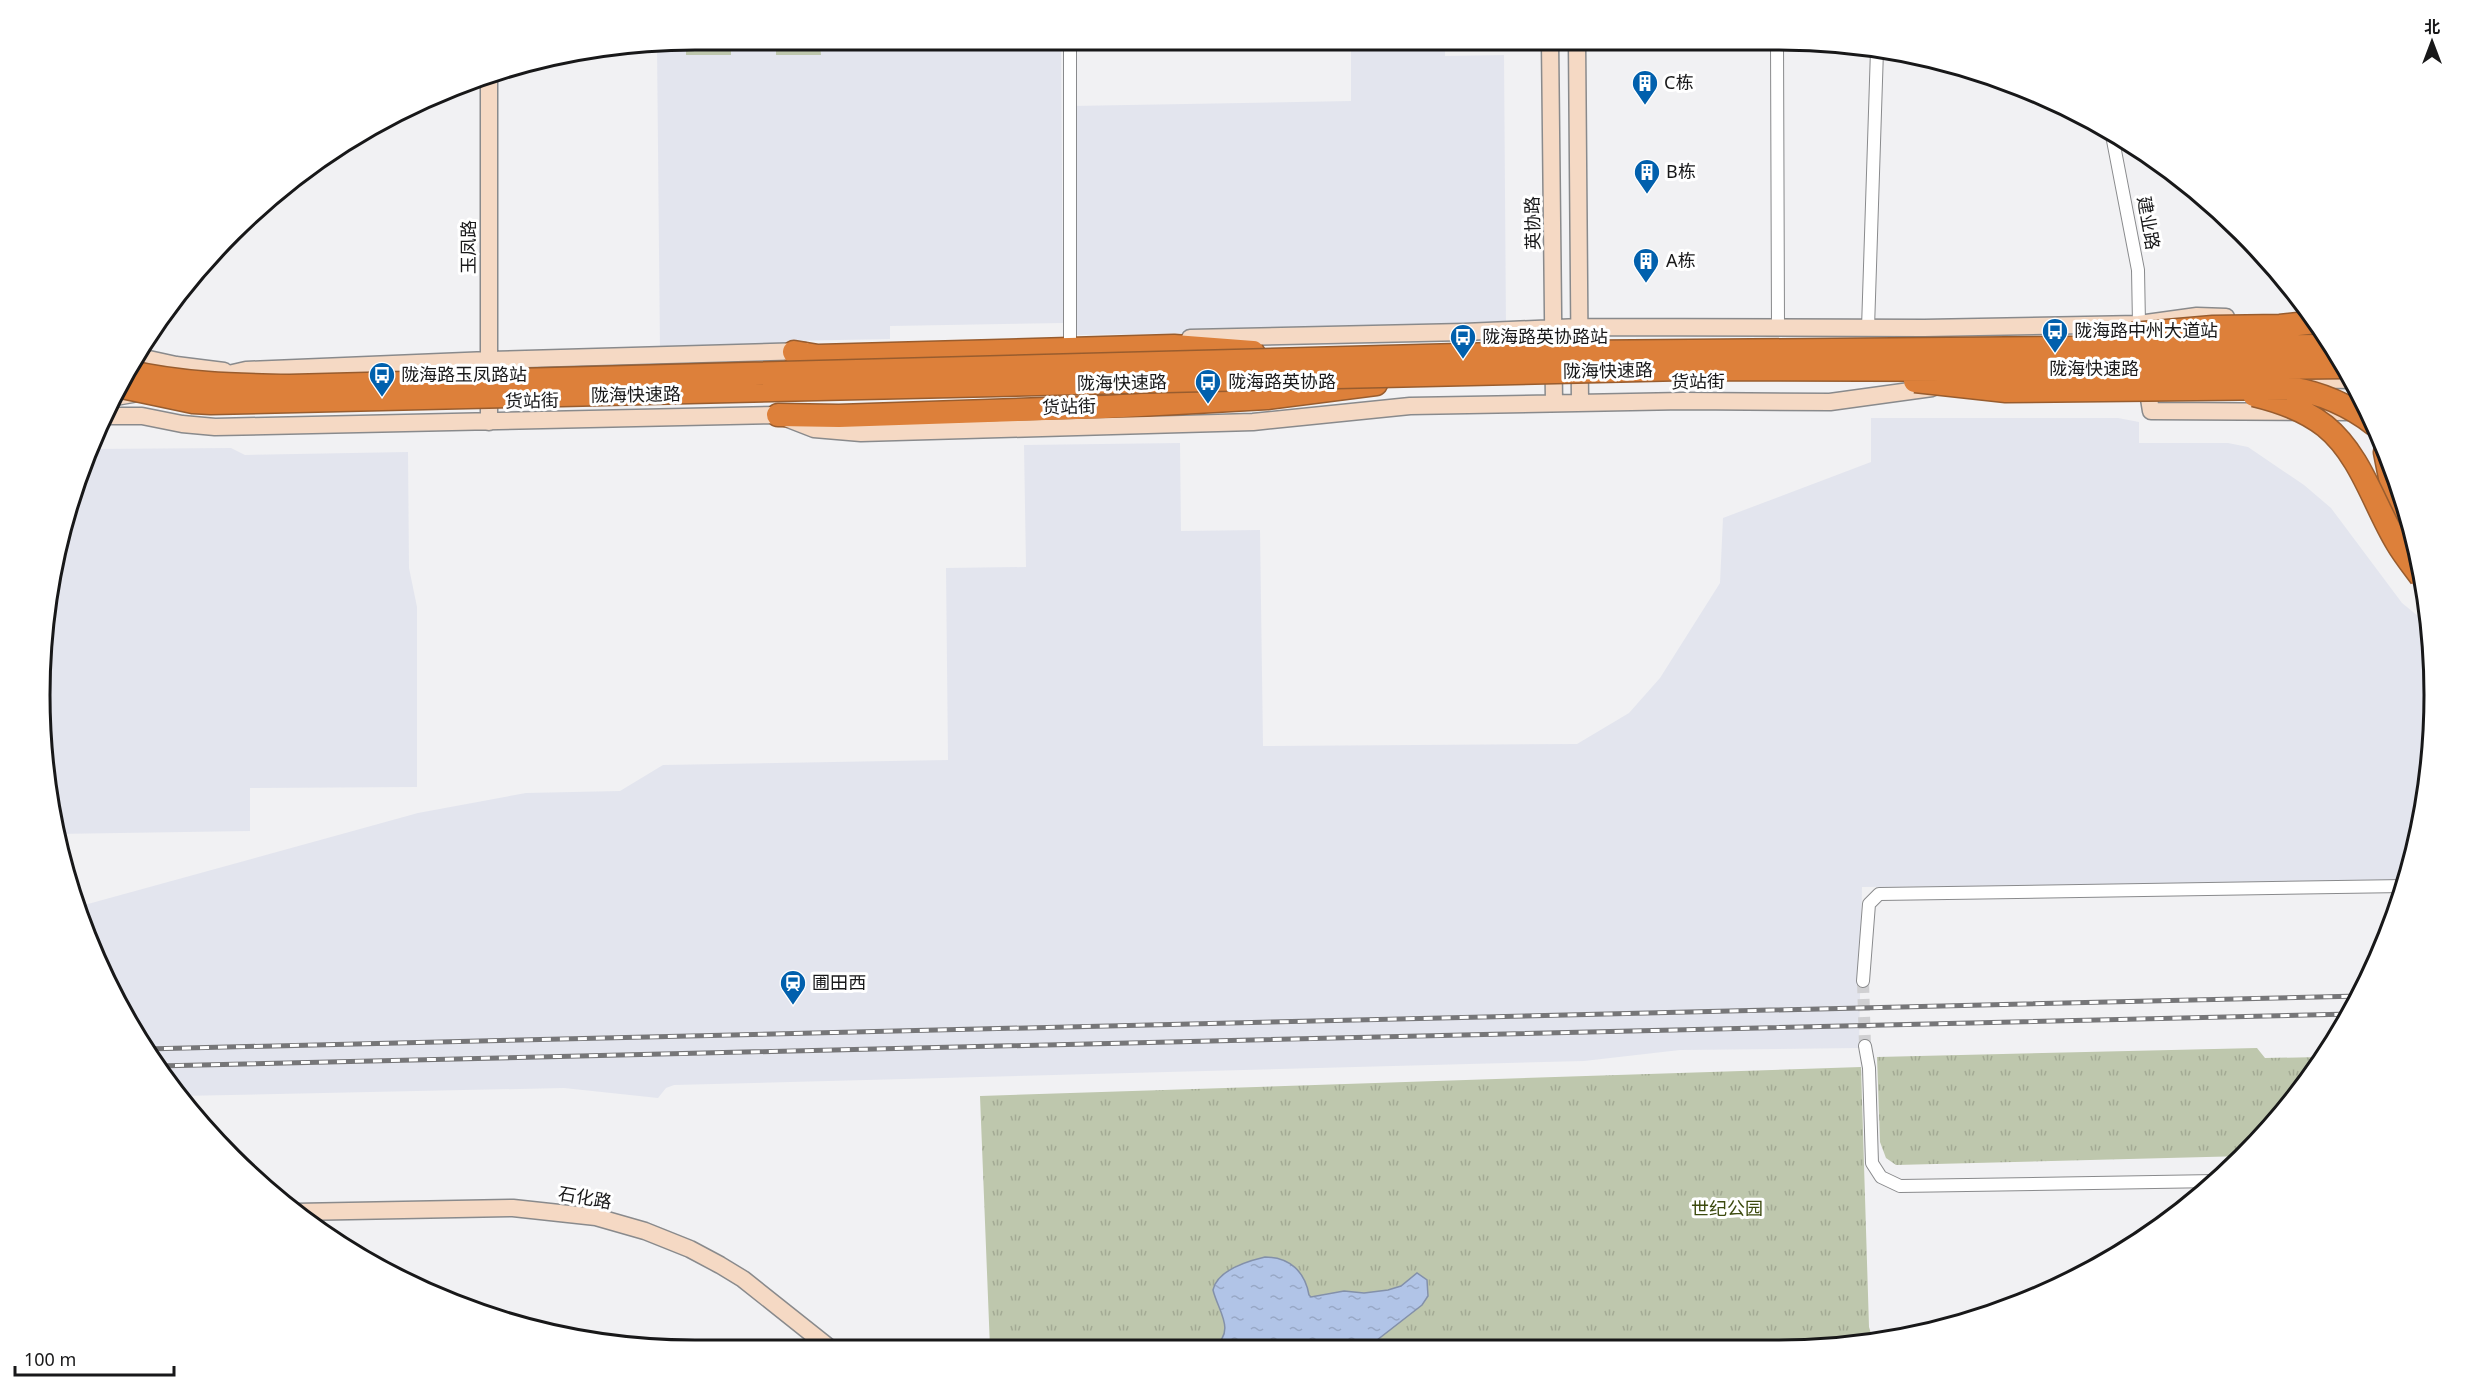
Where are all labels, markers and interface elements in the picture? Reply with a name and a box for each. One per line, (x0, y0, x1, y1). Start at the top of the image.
north arrow (2402, 12, 2462, 72)
text: 北 (2424, 16, 2440, 38)
building icon: C栋 (1630, 68, 1660, 106)
place label: C栋 (1664, 70, 1693, 94)
building icon: B栋 (1632, 157, 1662, 195)
place label: B栋 (1666, 159, 1696, 183)
street label: 建业路 (2132, 194, 2165, 251)
street label: 英协路 (1520, 196, 1544, 250)
street label: 玉凤路 (456, 220, 480, 274)
building icon: A栋 (1631, 246, 1661, 284)
place label: A栋 (1666, 248, 1696, 272)
bus stop icon: 陇海路中州大道站 (2040, 316, 2070, 354)
place label: 陇海路中州大道站 (2074, 318, 2218, 342)
bus stop icon: 陇海路英协路站 (1448, 322, 1478, 360)
place label: 陇海路英协路站 (1482, 324, 1608, 348)
street label: 陇海快速路 (2049, 356, 2139, 380)
street label: 陇海快速路 (1563, 357, 1653, 383)
bus stop icon: 陇海路玉凤路站 (367, 360, 397, 398)
place label: 陇海路玉凤路站 (401, 362, 527, 386)
bus stop icon: 陇海路英协路 (1193, 367, 1223, 405)
street label: 陇海快速路 (1077, 369, 1167, 395)
place label: 陇海路英协路 (1228, 369, 1336, 393)
street label: 货站街 (1671, 369, 1725, 393)
street label: 陇海快速路 (591, 381, 681, 407)
street label: 货站街 (505, 388, 559, 412)
street label: 货站街 (1042, 393, 1096, 419)
station icon: 圃田西 (778, 968, 808, 1006)
place label: 圃田西 (812, 970, 866, 994)
street label: 石化路 (557, 1181, 614, 1214)
park label: 世纪公园 (1691, 1196, 1763, 1220)
scale bar (15, 1339, 174, 1377)
text: 100 m (24, 1347, 76, 1371)

